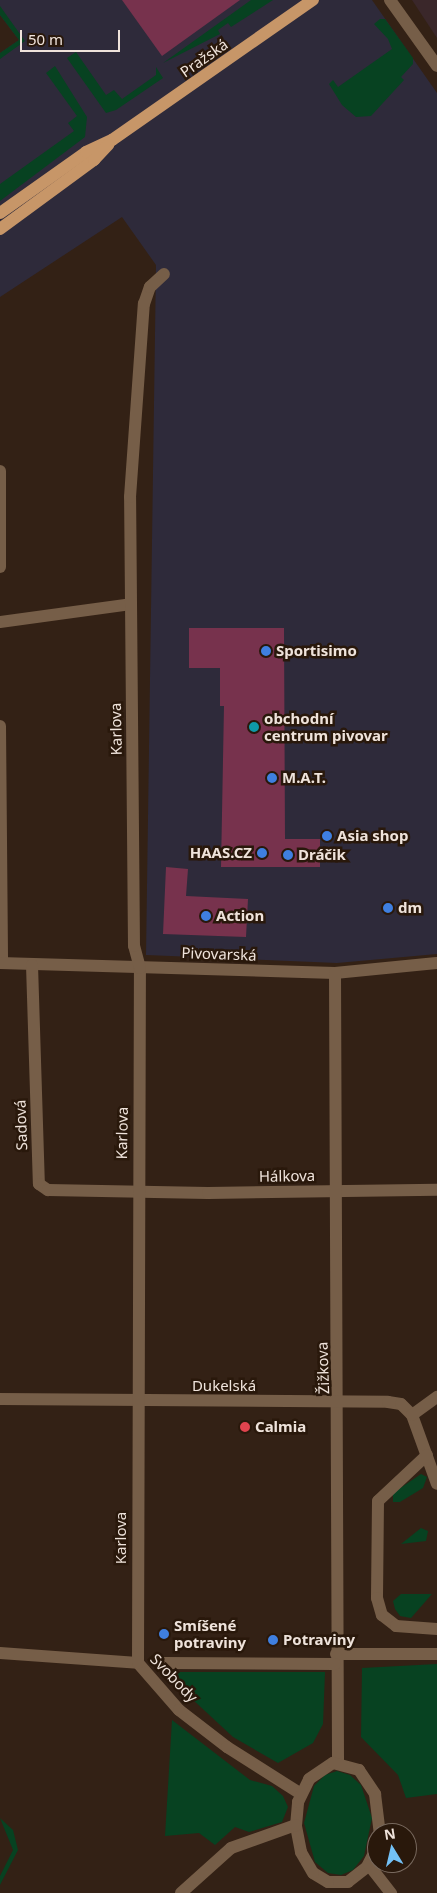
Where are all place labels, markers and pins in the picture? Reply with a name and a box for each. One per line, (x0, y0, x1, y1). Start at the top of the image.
place label: Sportisimo (276, 642, 357, 660)
marker: Sportisimo (260, 645, 272, 657)
place label: obchodní centrum pivovar (264, 709, 388, 744)
marker: obchodní centrum pivovar (248, 721, 260, 733)
place label: M.A.T. (282, 769, 326, 787)
marker: M.A.T. (266, 772, 278, 784)
place label: Asia shop (337, 827, 408, 845)
marker: Asia shop (321, 830, 333, 842)
place label: HAAS.CZ (190, 844, 252, 862)
place label: Dráčik (298, 846, 346, 864)
marker: HAAS.CZ (256, 847, 268, 859)
marker: Dráčik (282, 849, 294, 861)
place label: dm (398, 899, 422, 917)
marker: dm (382, 902, 394, 914)
place label: Action (216, 907, 264, 925)
marker: Action (200, 910, 212, 922)
place label: Calmia (255, 1418, 306, 1436)
marker: Calmia (239, 1421, 251, 1433)
place label: Smíšené potraviny (174, 1616, 246, 1651)
marker: Smíšené potraviny (158, 1628, 170, 1640)
place label: Potraviny (283, 1631, 355, 1649)
marker: Potraviny (267, 1634, 279, 1646)

